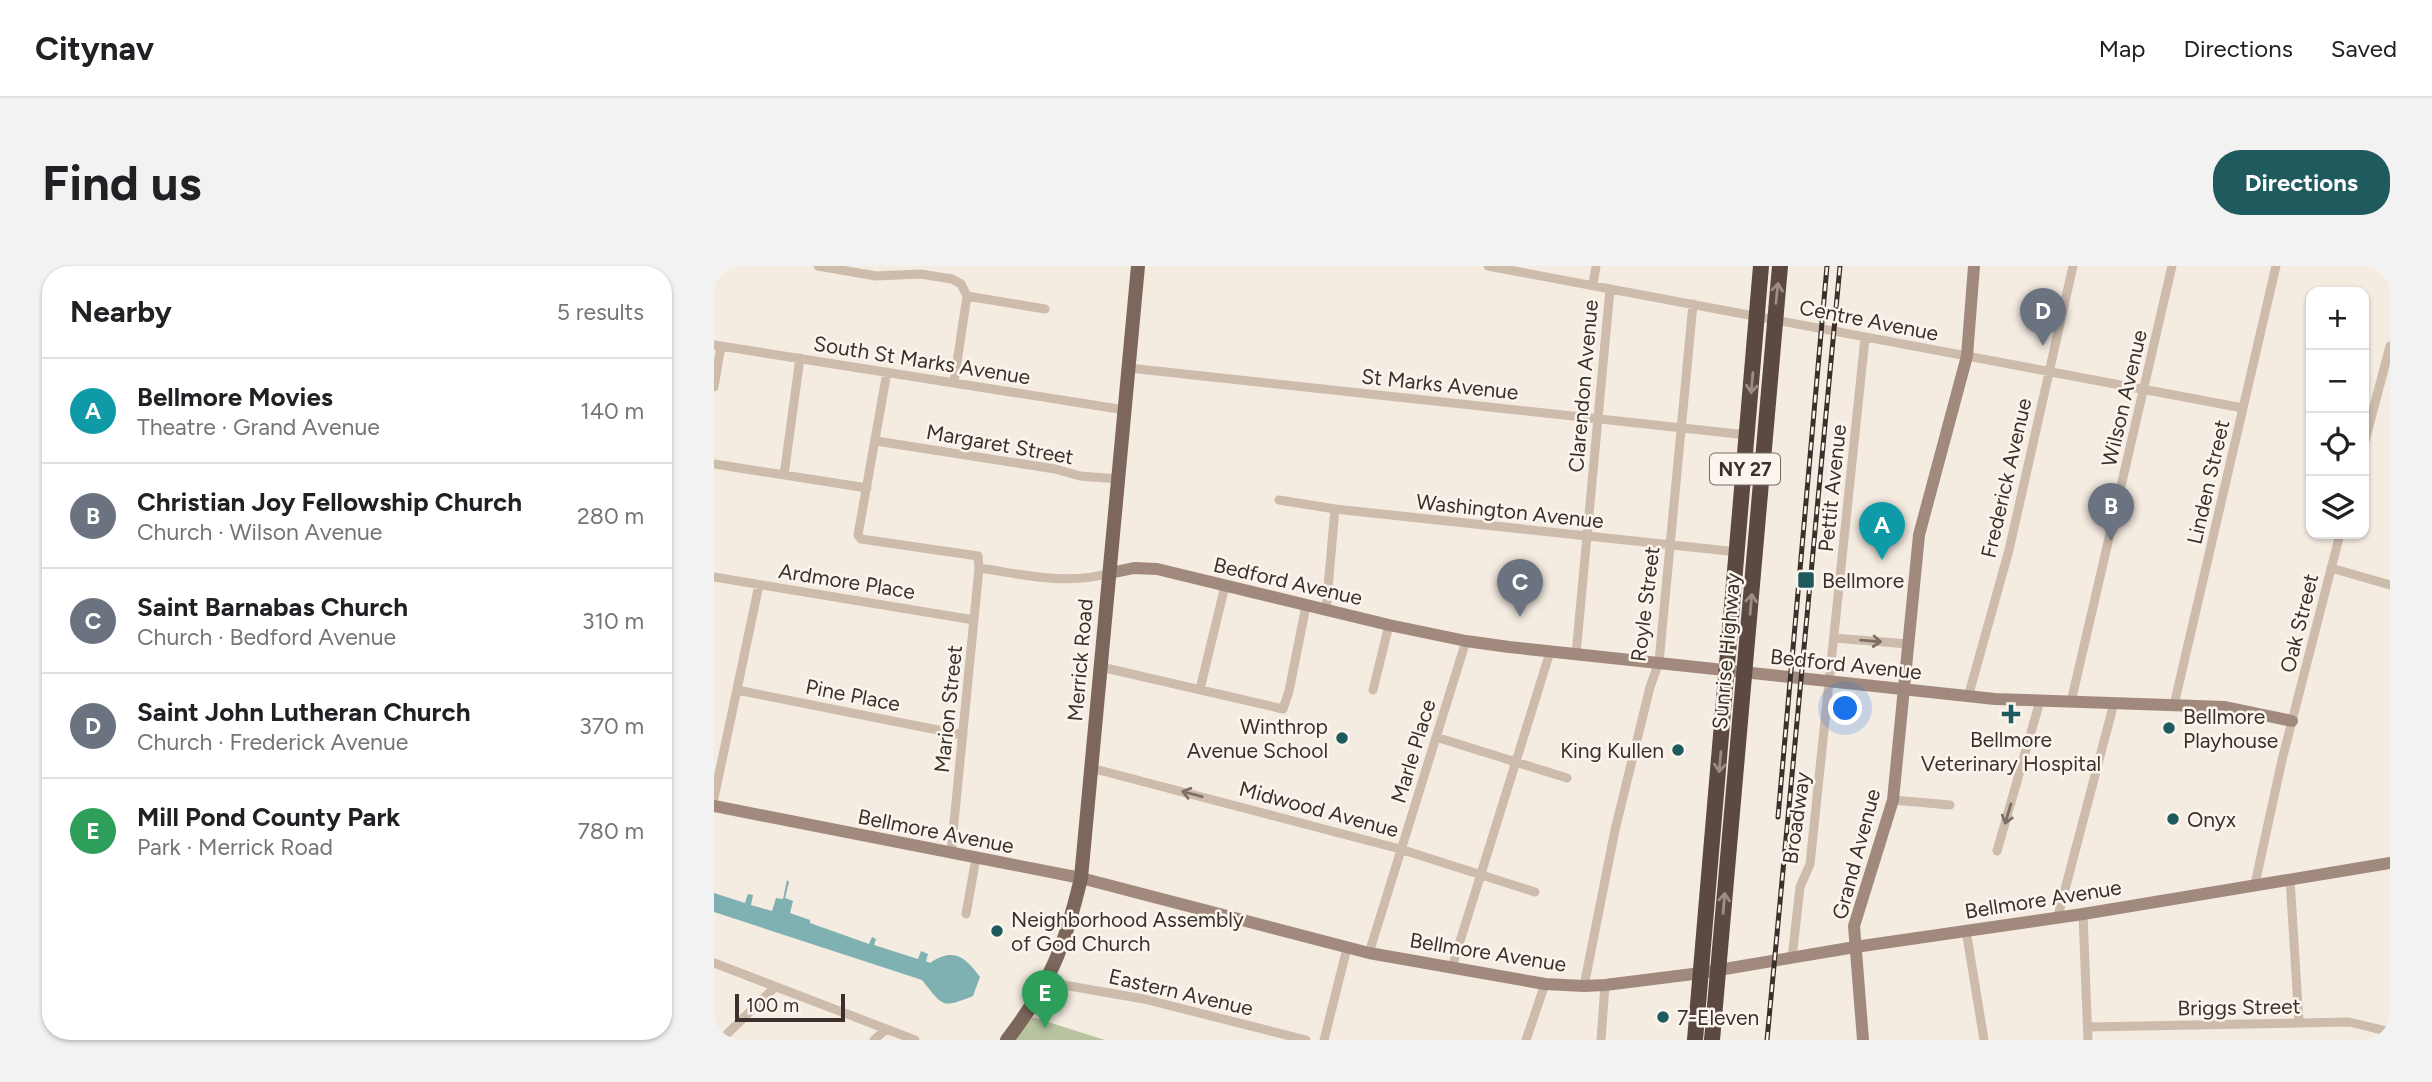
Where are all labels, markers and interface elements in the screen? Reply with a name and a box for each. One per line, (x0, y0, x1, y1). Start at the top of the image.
text: Citynav (35, 29, 154, 68)
text: Map (2099, 34, 2145, 63)
text: Directions (2183, 34, 2293, 63)
text: Saved (2331, 34, 2397, 63)
button: Directions (2213, 150, 2390, 215)
text: Find us (42, 153, 201, 212)
one-way arrow (1771, 282, 1784, 305)
map controls (2306, 287, 2369, 539)
button: + (2306, 287, 2369, 350)
pin: D (2020, 288, 2066, 346)
text: Nearby (70, 293, 172, 330)
street label: Centre Avenue (1797, 294, 1941, 346)
text: 5 results (557, 298, 644, 326)
street label: Clarendon Avenue (1563, 299, 1603, 473)
street label: Wilson Avenue (2096, 327, 2152, 469)
street label: South St Marks Avenue (812, 330, 1032, 390)
button: − (2306, 350, 2369, 413)
street label: St Marks Avenue (1360, 363, 1520, 405)
one-way arrow (1745, 371, 1758, 394)
text: Bellmore Movies (137, 381, 333, 413)
street label: Frederick Avenue (1975, 396, 2037, 560)
text: A (85, 397, 101, 425)
text: 140 m (580, 397, 644, 425)
text: Theatre · Grand Avenue (137, 413, 380, 441)
button: locate (2306, 413, 2369, 476)
street label: Linden Street (2182, 417, 2234, 547)
street label: Margaret Street (924, 419, 1076, 469)
street label: Pettit Avenue (1813, 423, 1851, 553)
road number: NY 27 (1710, 454, 1780, 484)
button: layers (2306, 476, 2369, 539)
pin: B (2088, 483, 2134, 541)
text: Christian Joy Fellowship Church (137, 486, 522, 518)
street label: Washington Avenue (1415, 489, 1605, 533)
text: B (86, 502, 100, 530)
text: 280 m (577, 502, 644, 530)
pin: A (1859, 502, 1905, 560)
text: Church · Wilson Avenue (137, 518, 382, 546)
street label: Royle Street (1626, 545, 1664, 663)
street label: Bedford Avenue (1211, 552, 1365, 610)
street label: Ardmore Place (777, 558, 917, 604)
pin: C (1497, 559, 1543, 617)
place label: Bellmore (1822, 568, 1904, 593)
marker: Bellmore (1796, 570, 1816, 590)
street label: Oak Street (2275, 571, 2323, 675)
street label: Sunrise Highway (1707, 572, 1745, 730)
text: Saint Barnabas Church (137, 591, 408, 623)
one-way arrow (1745, 593, 1758, 616)
street label: Merrick Road (1062, 597, 1098, 723)
text: C (85, 607, 101, 635)
text: 310 m (582, 607, 644, 635)
text: Church · Bedford Avenue (137, 623, 396, 651)
one-way arrow (1859, 635, 1882, 648)
street label: Marion Street (929, 644, 967, 774)
street label: Bedford Avenue (1769, 644, 1923, 684)
street label: Pine Place (804, 674, 902, 716)
your location (1828, 691, 1862, 725)
text: Saint John Lutheran Church (137, 696, 470, 728)
street label: Marle Place (1385, 696, 1441, 806)
marker: Bellmore Veterinary Hospital (2001, 704, 2021, 724)
place label: Bellmore Playhouse (2183, 704, 2278, 753)
text: D (85, 712, 101, 740)
text: 370 m (579, 712, 644, 740)
place label: Winthrop Avenue School (1187, 714, 1328, 763)
marker: Bellmore Playhouse (2161, 720, 2177, 736)
place label: Bellmore Veterinary Hospital (1921, 727, 2101, 776)
text: Church · Frederick Avenue (137, 728, 408, 756)
marker: Winthrop Avenue School (1334, 730, 1350, 746)
place label: King Kullen (1560, 738, 1664, 763)
marker: King Kullen (1670, 742, 1686, 758)
one-way arrow (1713, 751, 1726, 773)
street label: Broadway (1777, 770, 1815, 866)
street label: Midwood Avenue (1237, 776, 1401, 842)
street label: Grand Avenue (1827, 786, 1885, 922)
one-way arrow (1181, 787, 1204, 800)
text: Mill Pond County Park (137, 801, 400, 833)
one-way arrow (2000, 802, 2013, 824)
street label: Bellmore Avenue (856, 804, 1016, 858)
place label: Onyx (2187, 807, 2236, 832)
marker: Onyx (2165, 811, 2181, 827)
text: E (86, 817, 100, 845)
text: 780 m (578, 817, 644, 845)
text: Park · Merrick Road (137, 833, 333, 861)
street label: Bellmore Avenue (1963, 874, 2123, 924)
one-way arrow (1718, 892, 1731, 914)
place label: Neighborhood Assembly of God Church (1011, 907, 1244, 956)
marker: Neighborhood Assembly of God Church (989, 923, 1005, 939)
street label: Bellmore Avenue (1408, 927, 1568, 977)
street label: Eastern Avenue (1106, 963, 1256, 1021)
pin: E (1022, 970, 1068, 1028)
scale bar (735, 991, 845, 1023)
street label: Briggs Street (2177, 993, 2301, 1021)
text: 100 m (746, 994, 799, 1017)
place label: 7-Eleven (1677, 1005, 1759, 1030)
marker: 7-Eleven (1655, 1009, 1671, 1025)

